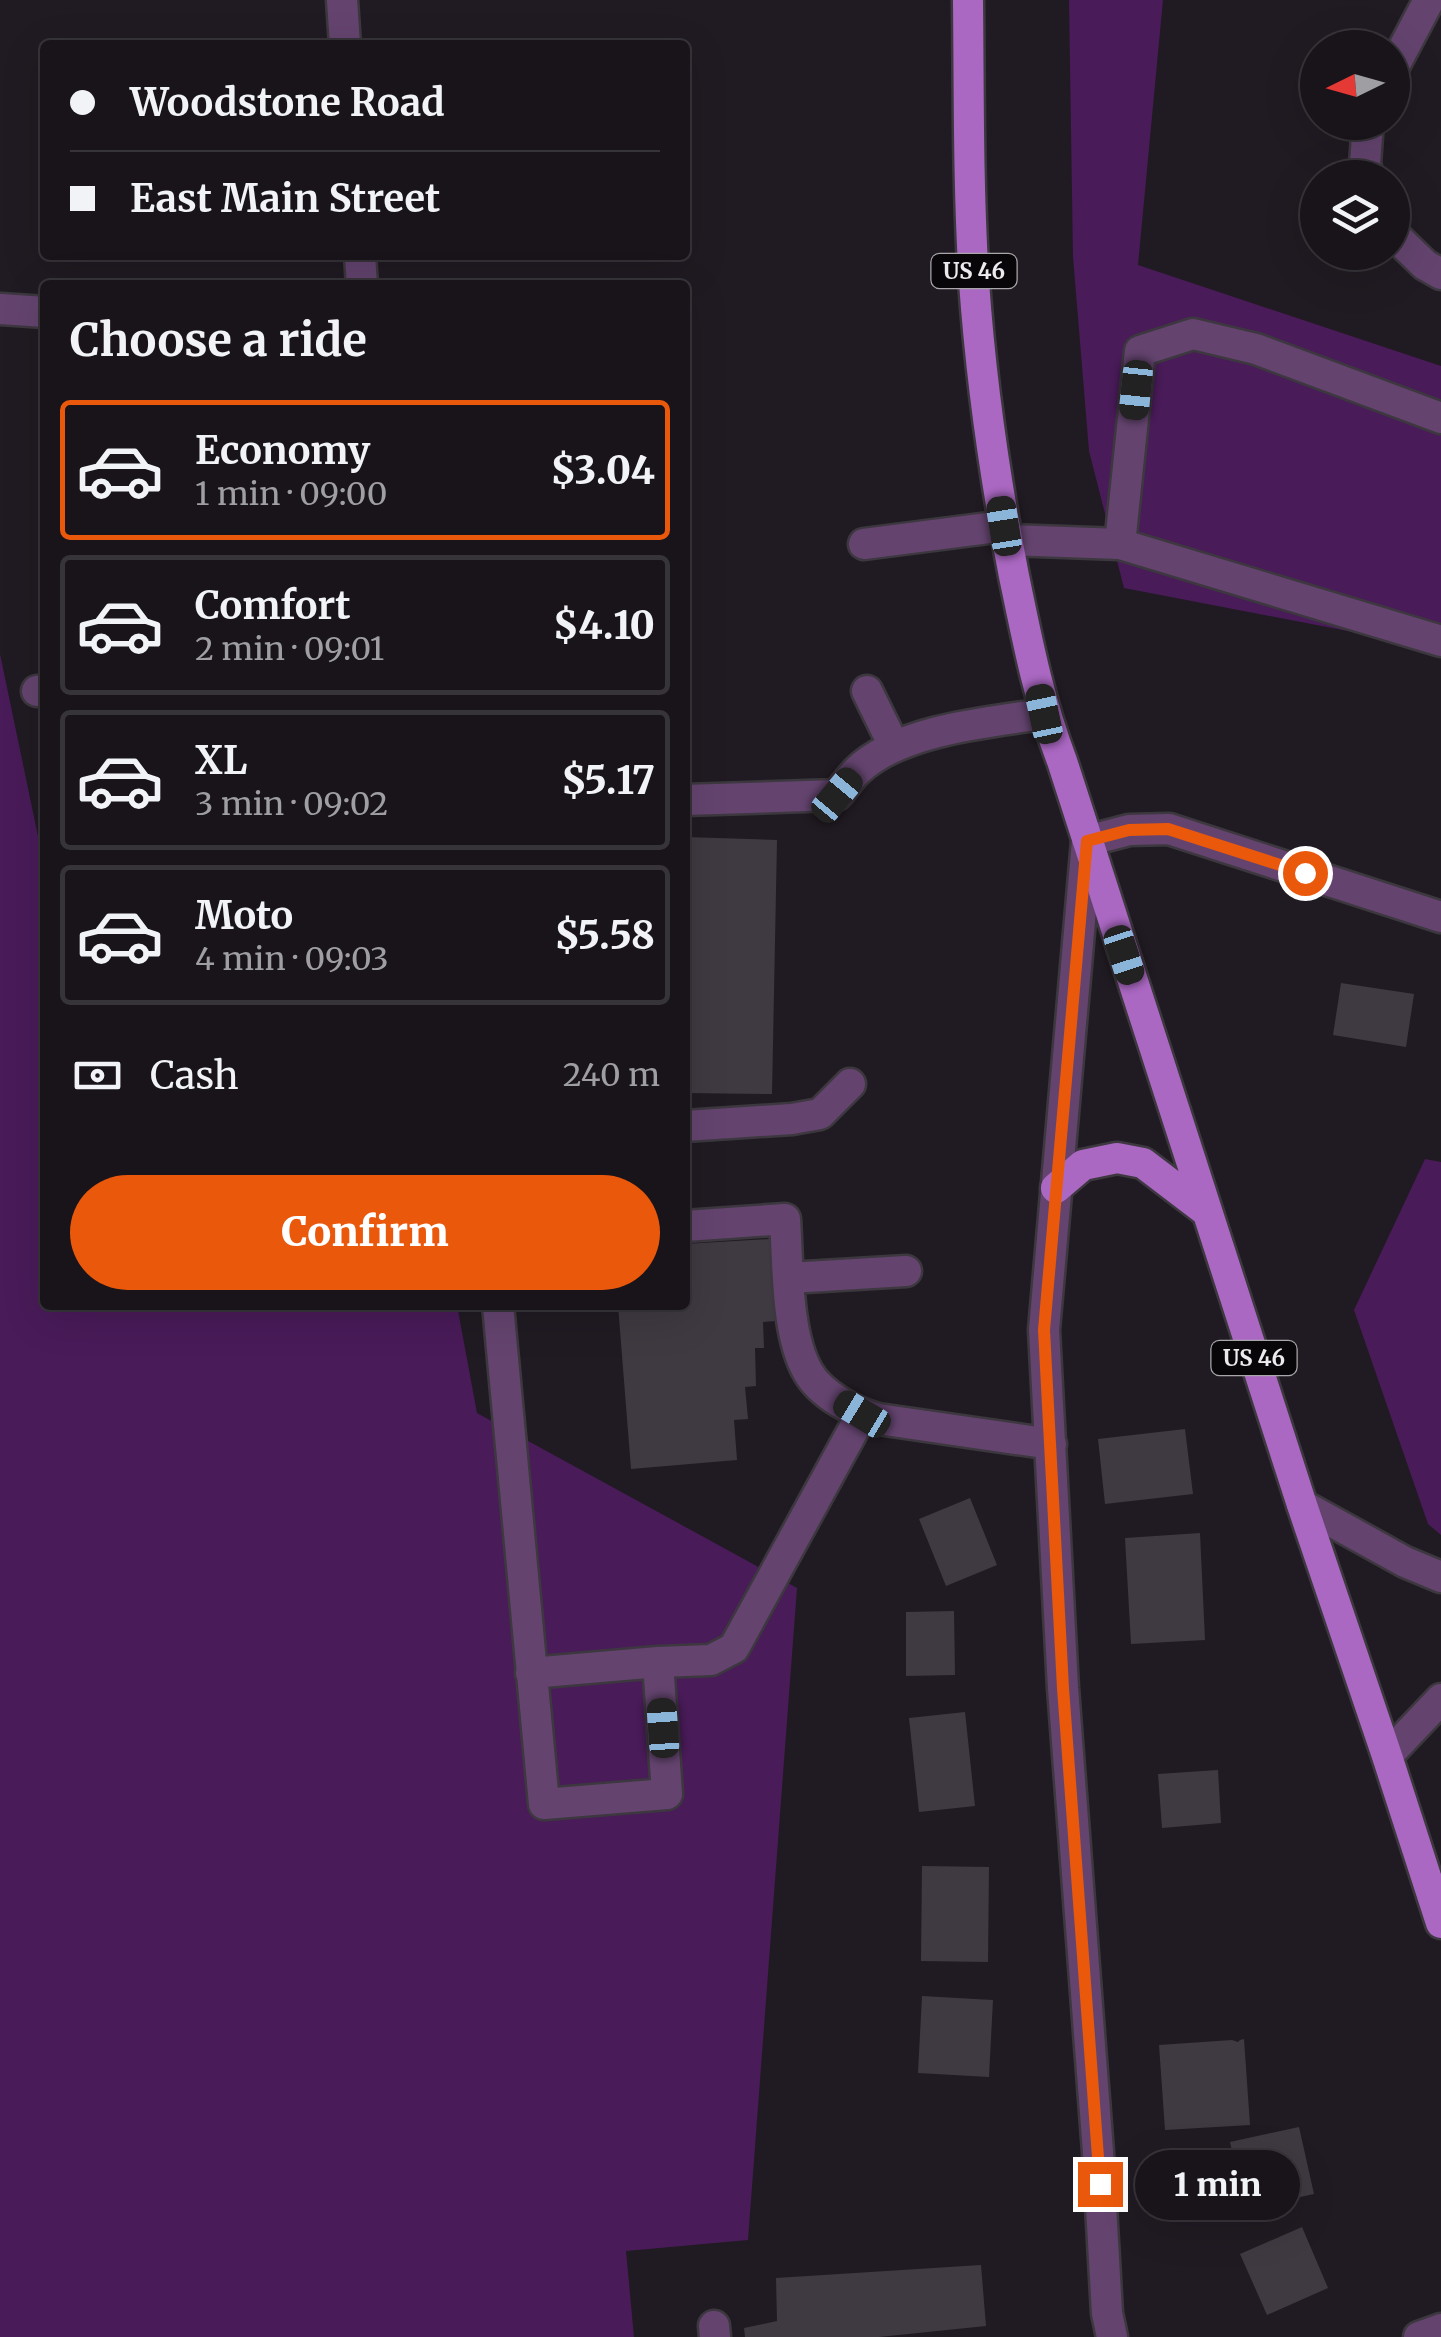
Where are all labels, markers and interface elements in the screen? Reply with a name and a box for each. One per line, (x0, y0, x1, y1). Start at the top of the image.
north arrow (1300, 30, 1410, 140)
map controls (1300, 30, 1410, 270)
text: Woodstone Road (130, 79, 445, 126)
button: layers (1300, 160, 1410, 270)
text: East Main Street (130, 175, 440, 222)
road number: US 46 (932, 254, 1016, 288)
text: Choose a ride (70, 312, 367, 368)
car (1118, 359, 1154, 421)
icon: car (75, 425, 165, 515)
text: Economy (195, 427, 370, 474)
text: $3.04 (550, 447, 655, 494)
text: 1 min · 09:00 (195, 474, 387, 514)
car (984, 494, 1024, 558)
icon: car (75, 580, 165, 670)
text: Comfort (195, 582, 351, 629)
text: $4.10 (553, 602, 655, 649)
text: 2 min · 09:01 (195, 629, 384, 669)
car (1023, 682, 1065, 746)
icon: car (75, 735, 165, 825)
text: XL (195, 737, 247, 784)
text: $5.17 (561, 757, 655, 804)
car (806, 762, 868, 828)
text: 3 min · 09:02 (195, 784, 388, 824)
route start (1283, 851, 1328, 896)
icon: car (75, 890, 165, 980)
text: Moto (195, 892, 293, 939)
text: $5.58 (554, 912, 655, 959)
car (1100, 922, 1148, 988)
text: 4 min · 09:03 (195, 939, 389, 979)
icon: cash (70, 1048, 125, 1103)
text: Cash (150, 1052, 239, 1099)
text: 240 m (563, 1055, 660, 1095)
button: Confirm (70, 1175, 660, 1290)
road number: US 46 (1212, 1341, 1296, 1375)
car (829, 1386, 895, 1442)
car (646, 1697, 680, 1759)
callout: 1 min (1135, 2149, 1300, 2219)
route end (1078, 2162, 1123, 2207)
text: 1 min (1174, 2165, 1261, 2205)

